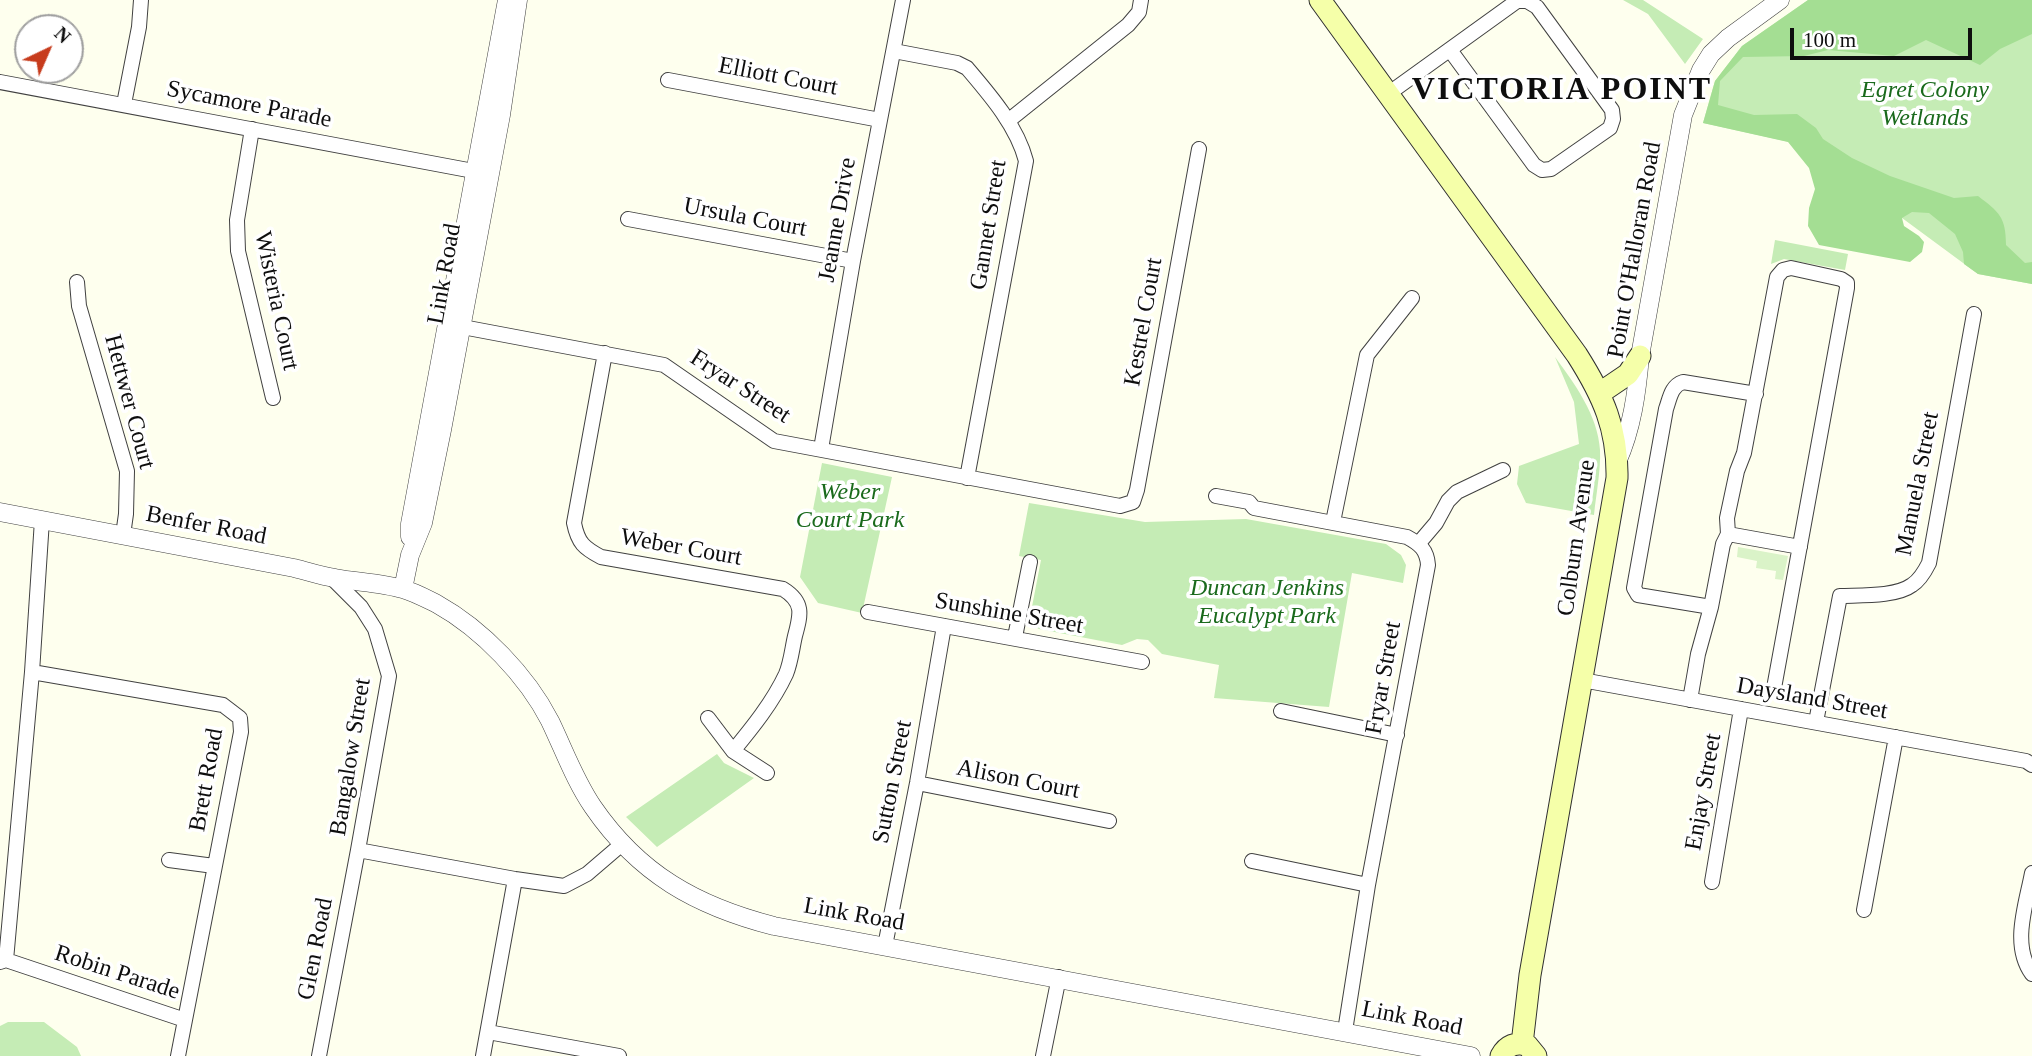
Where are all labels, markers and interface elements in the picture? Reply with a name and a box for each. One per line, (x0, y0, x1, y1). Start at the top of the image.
north arrow (14, 14, 84, 84)
scale bar (1794, 14, 1976, 58)
text: N (50, 23, 75, 47)
text: 100 m (1803, 28, 1856, 52)
street label: Elliott Court (716, 51, 840, 103)
district label: VICTORIA POINT (1414, 72, 1710, 110)
street label: Sycamore Parade (164, 75, 334, 135)
park label: Egret Colony Wetlands (1861, 77, 1989, 133)
street label: Point O'Halloran Road (1602, 140, 1668, 360)
street label: Jeanne Drive (813, 155, 863, 285)
street label: Gannet Street (965, 158, 1013, 292)
street label: Ursula Court (681, 192, 809, 244)
street label: Link Road (422, 221, 468, 327)
street label: Wisteria Court (247, 229, 305, 373)
street label: Kestrel Court (1119, 256, 1169, 388)
street label: Hettwer Court (97, 332, 161, 472)
street label: Fryar Street (684, 344, 796, 430)
street label: Manuela Street (1890, 410, 1946, 558)
street label: Colburn Avenue (1552, 458, 1602, 618)
park label: Weber Court Park (796, 479, 904, 535)
street label: Benfer Road (143, 500, 269, 552)
street label: Weber Court (618, 523, 744, 573)
park label: Duncan Jenkins Eucalypt Park (1190, 575, 1344, 631)
street label: Sunshine Street (933, 587, 1085, 641)
street label: Fryar Street (1360, 619, 1408, 737)
street label: Daysland Street (1734, 672, 1890, 726)
street label: Bangalow Street (324, 676, 378, 838)
street label: Sutton Street (867, 718, 919, 846)
street label: Brett Road (184, 726, 230, 834)
street label: Enjay Street (1680, 731, 1728, 853)
street label: Alison Court (954, 754, 1082, 806)
street label: Link Road (801, 892, 907, 938)
street label: Glen Road (292, 896, 340, 1002)
street label: Robin Parade (51, 939, 183, 1007)
street label: Link Road (1359, 995, 1465, 1043)

